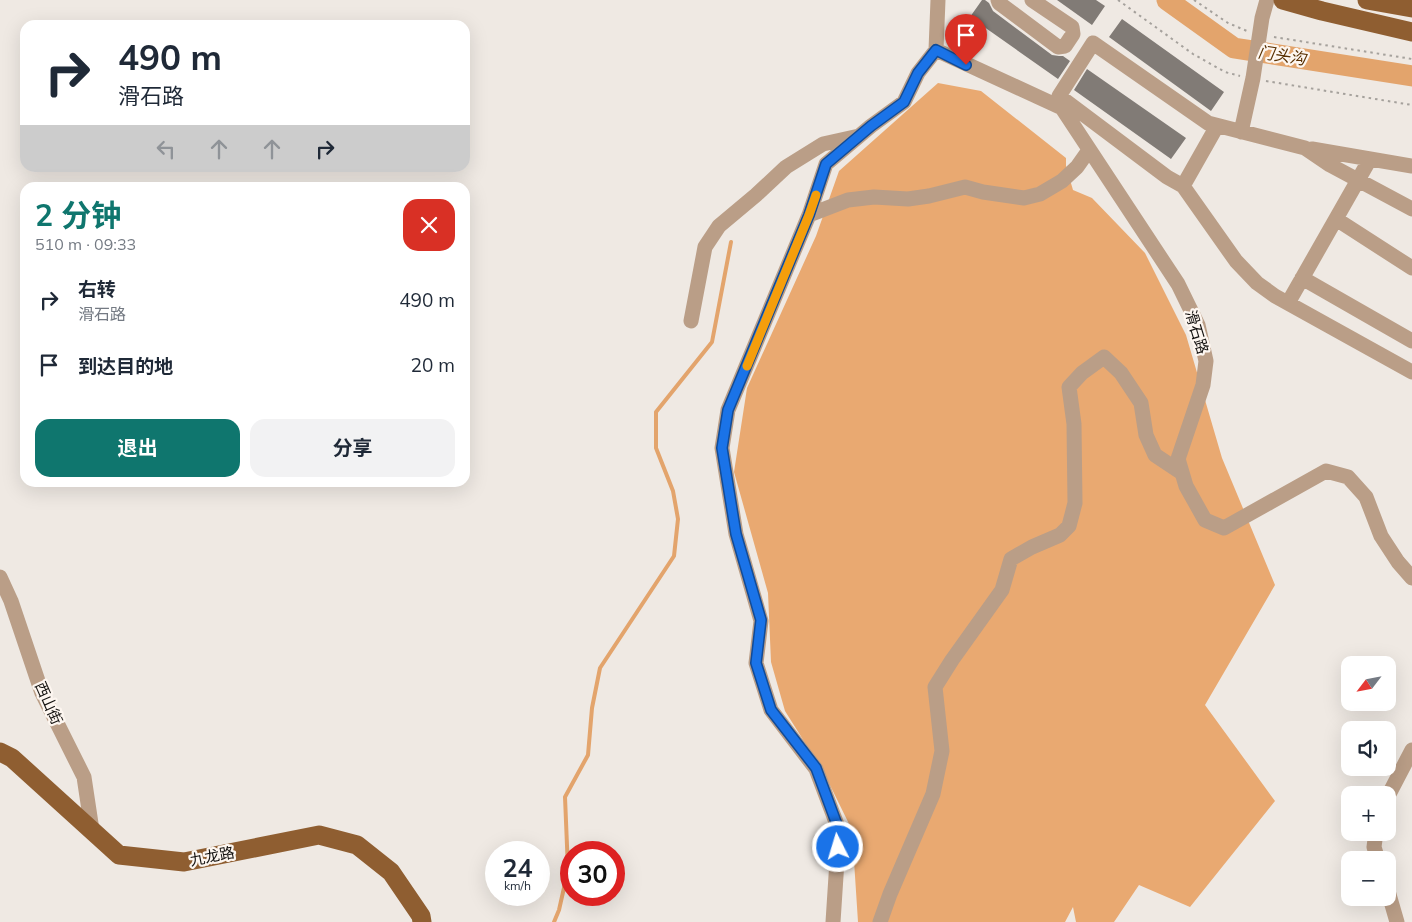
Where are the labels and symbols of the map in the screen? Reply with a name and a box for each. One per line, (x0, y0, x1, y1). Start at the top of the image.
pin (945, 14, 987, 65)
water label: 门头沟 (1257, 41, 1309, 69)
street label: 滑石路 (1181, 308, 1213, 356)
north arrow (1341, 656, 1396, 711)
street label: 西山街 (31, 679, 67, 727)
position arrow (811, 820, 863, 872)
speed limit sign: 30 (560, 841, 625, 906)
street label: 九龙路 (188, 842, 236, 870)

